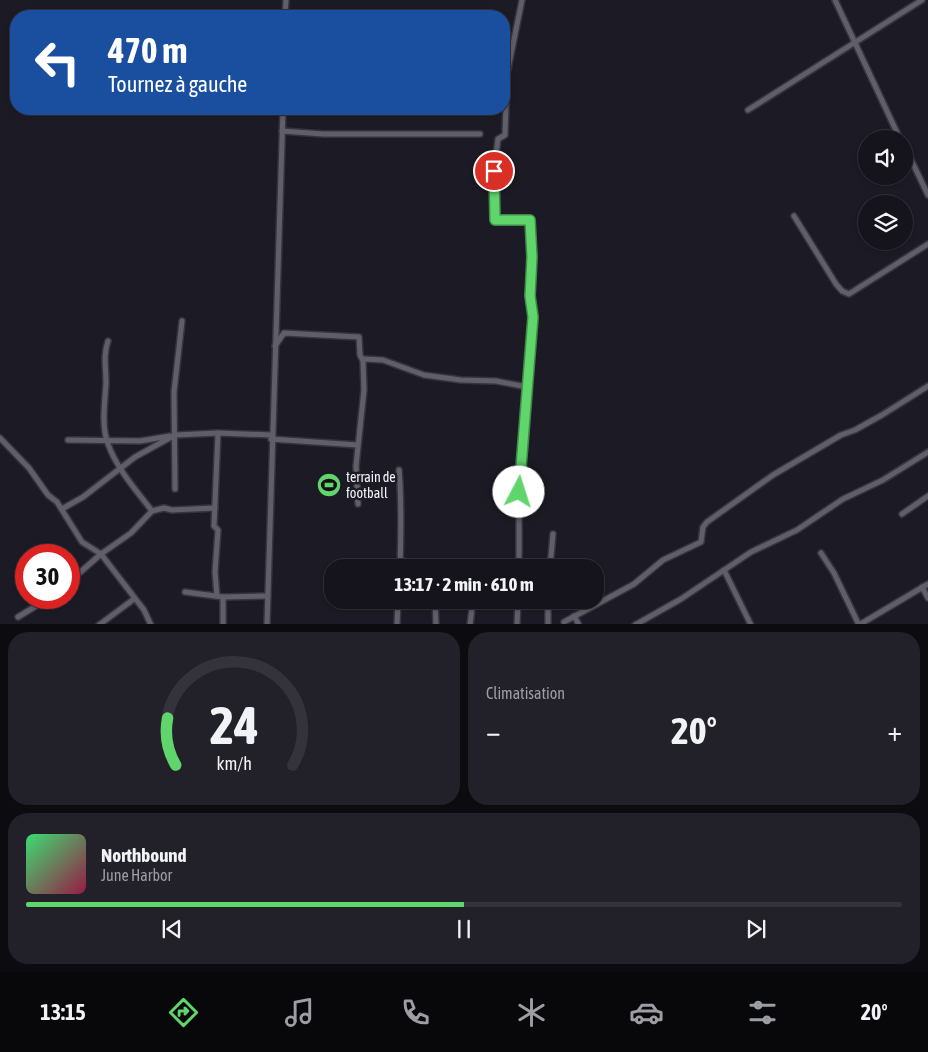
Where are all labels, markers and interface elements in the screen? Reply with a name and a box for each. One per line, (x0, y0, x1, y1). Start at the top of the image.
icon: left (25, 30, 90, 95)
text: 470 m (108, 30, 187, 70)
text: Tournez à gauche (108, 71, 247, 97)
map controls (858, 130, 913, 250)
button: sound (858, 130, 913, 185)
pin (473, 150, 515, 192)
icon: arrive (480, 157, 508, 185)
button: layers (858, 195, 913, 250)
position arrow (492, 465, 544, 517)
place label: terrain de football (346, 469, 396, 501)
sports icon: terrain de football (316, 472, 342, 498)
speed limit sign: 30 (15, 544, 80, 609)
text: 13:17 · 2 min · 610 m (394, 573, 534, 595)
text: Climatisation (486, 684, 565, 702)
text: 24 (210, 695, 258, 755)
text: 20° (671, 709, 717, 752)
text: − (486, 715, 501, 747)
text: + (887, 715, 902, 747)
text: km/h (216, 753, 252, 774)
text: Northbound (101, 844, 187, 866)
text: June Harbor (101, 866, 172, 884)
icon: previous (158, 915, 186, 943)
icon: pause (450, 915, 478, 943)
icon: next (742, 915, 770, 943)
icon: directions (166, 995, 201, 1030)
icon: music (282, 995, 317, 1030)
icon: phone (398, 995, 433, 1030)
icon: climate (514, 995, 549, 1030)
icon: car (629, 995, 664, 1030)
icon: filters (745, 995, 780, 1030)
text: 13:15 (40, 999, 86, 1025)
text: 20° (861, 999, 888, 1025)

